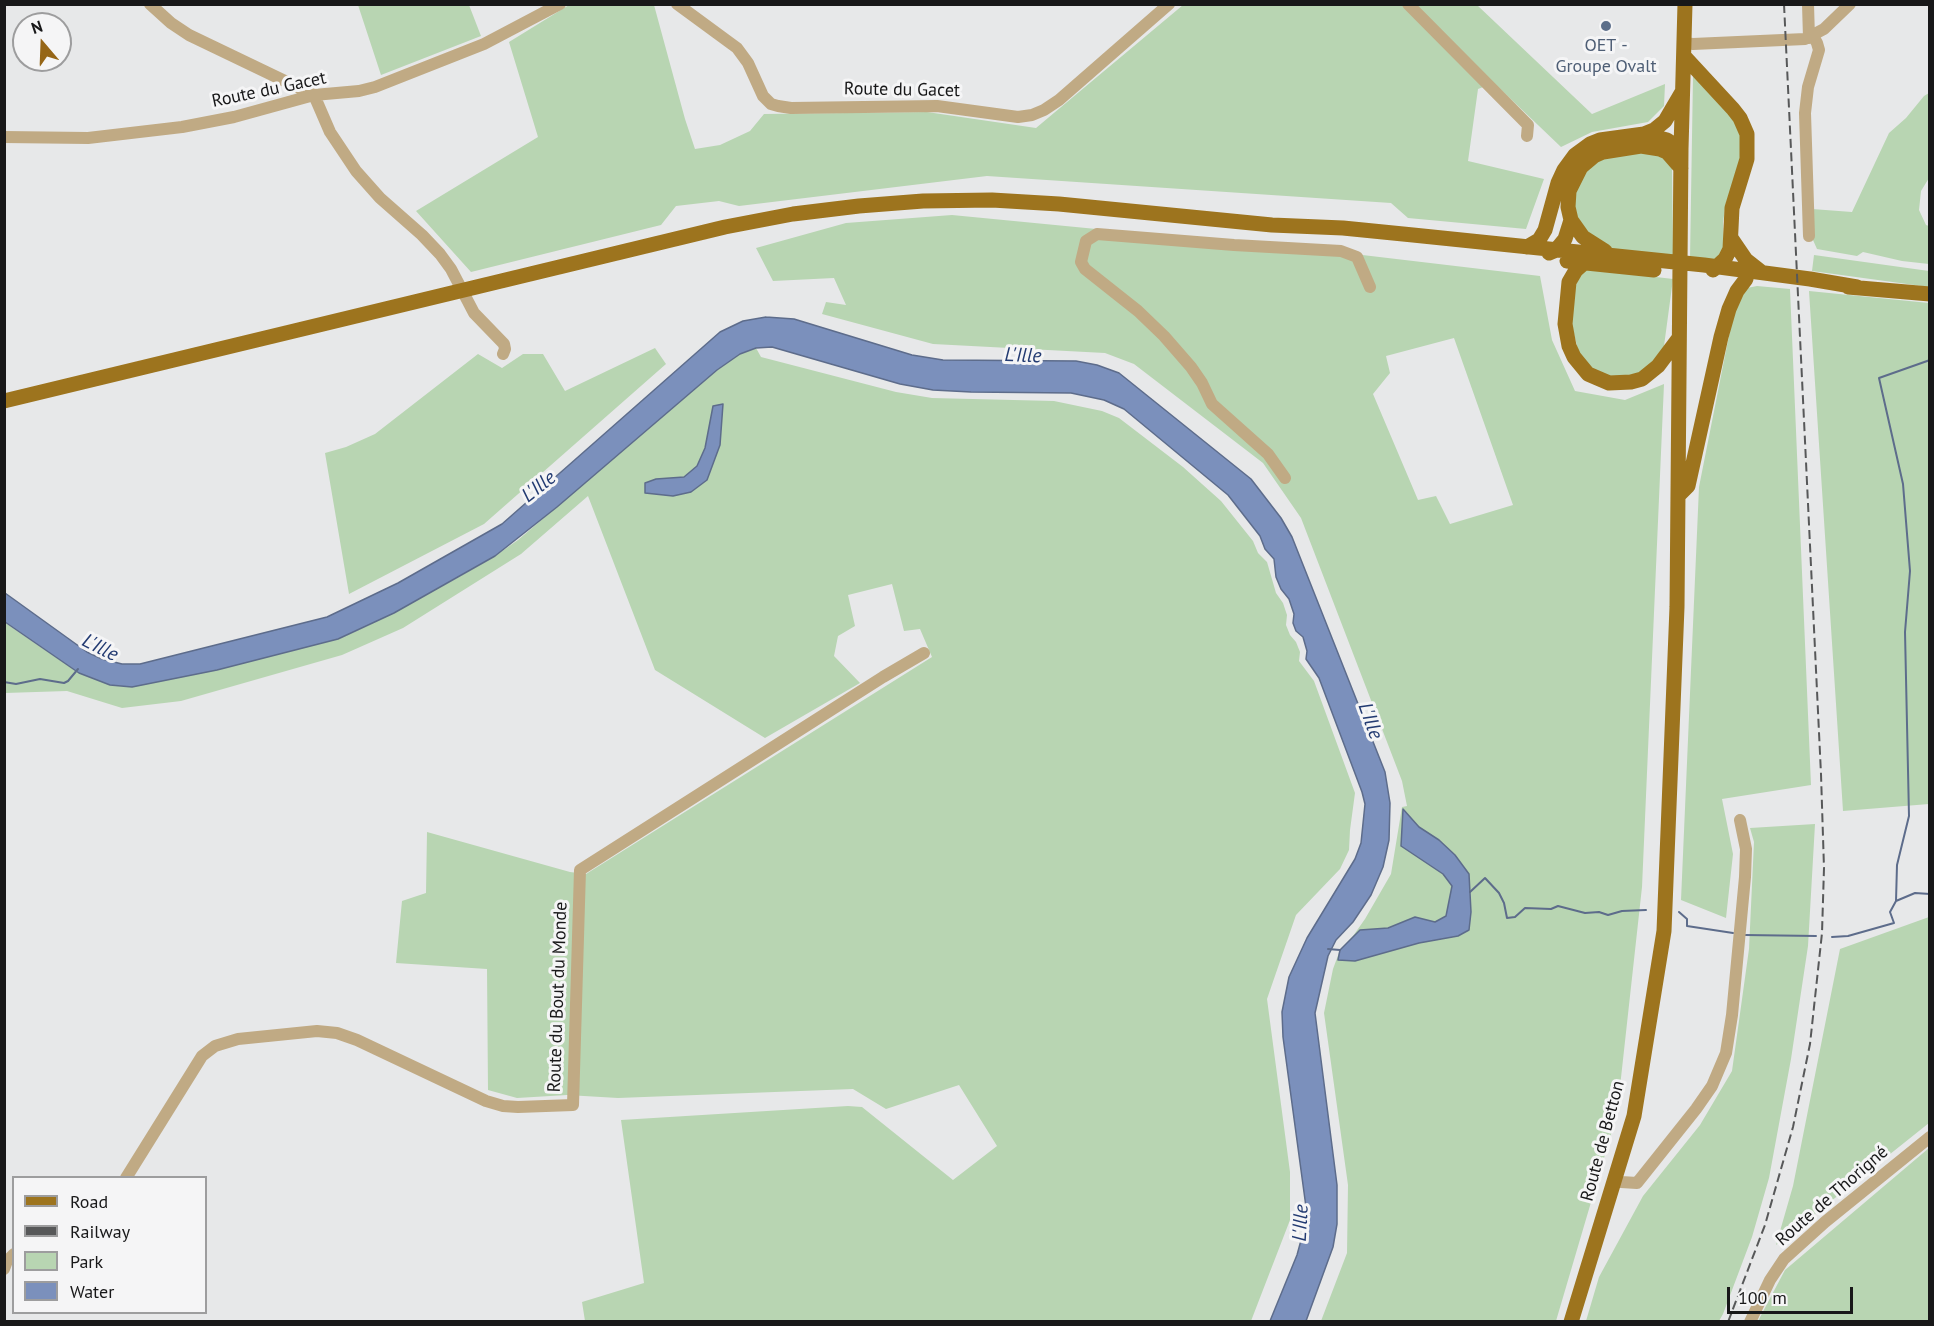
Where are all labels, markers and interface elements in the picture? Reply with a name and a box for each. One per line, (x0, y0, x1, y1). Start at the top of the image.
north arrow (12, 12, 72, 72)
text: N (29, 16, 45, 38)
marker: OET - Groupe Ovalt (1599, 19, 1613, 33)
place label: OET - Groupe Ovalt (1555, 35, 1657, 78)
street label: Route du Gacet (210, 67, 328, 113)
street label: Route du Gacet (844, 78, 960, 102)
water label: L'Ille (1004, 343, 1042, 369)
water label: L'Ille (517, 466, 561, 508)
water label: L'Ille (78, 629, 122, 667)
water label: L'Ille (1352, 699, 1388, 743)
street label: Route du Bout du Monde (544, 901, 572, 1093)
street label: Route de Betton (1577, 1078, 1629, 1204)
street label: Route de Thorigné (1771, 1141, 1893, 1251)
legend (12, 1176, 207, 1314)
text: Road (70, 1190, 108, 1213)
water label: L'Ille (1288, 1204, 1314, 1242)
text: Railway (70, 1220, 130, 1243)
text: Park (70, 1250, 103, 1273)
scale bar (1730, 1275, 1856, 1313)
text: Water (70, 1280, 114, 1303)
text: 100 m (1738, 1286, 1787, 1309)

